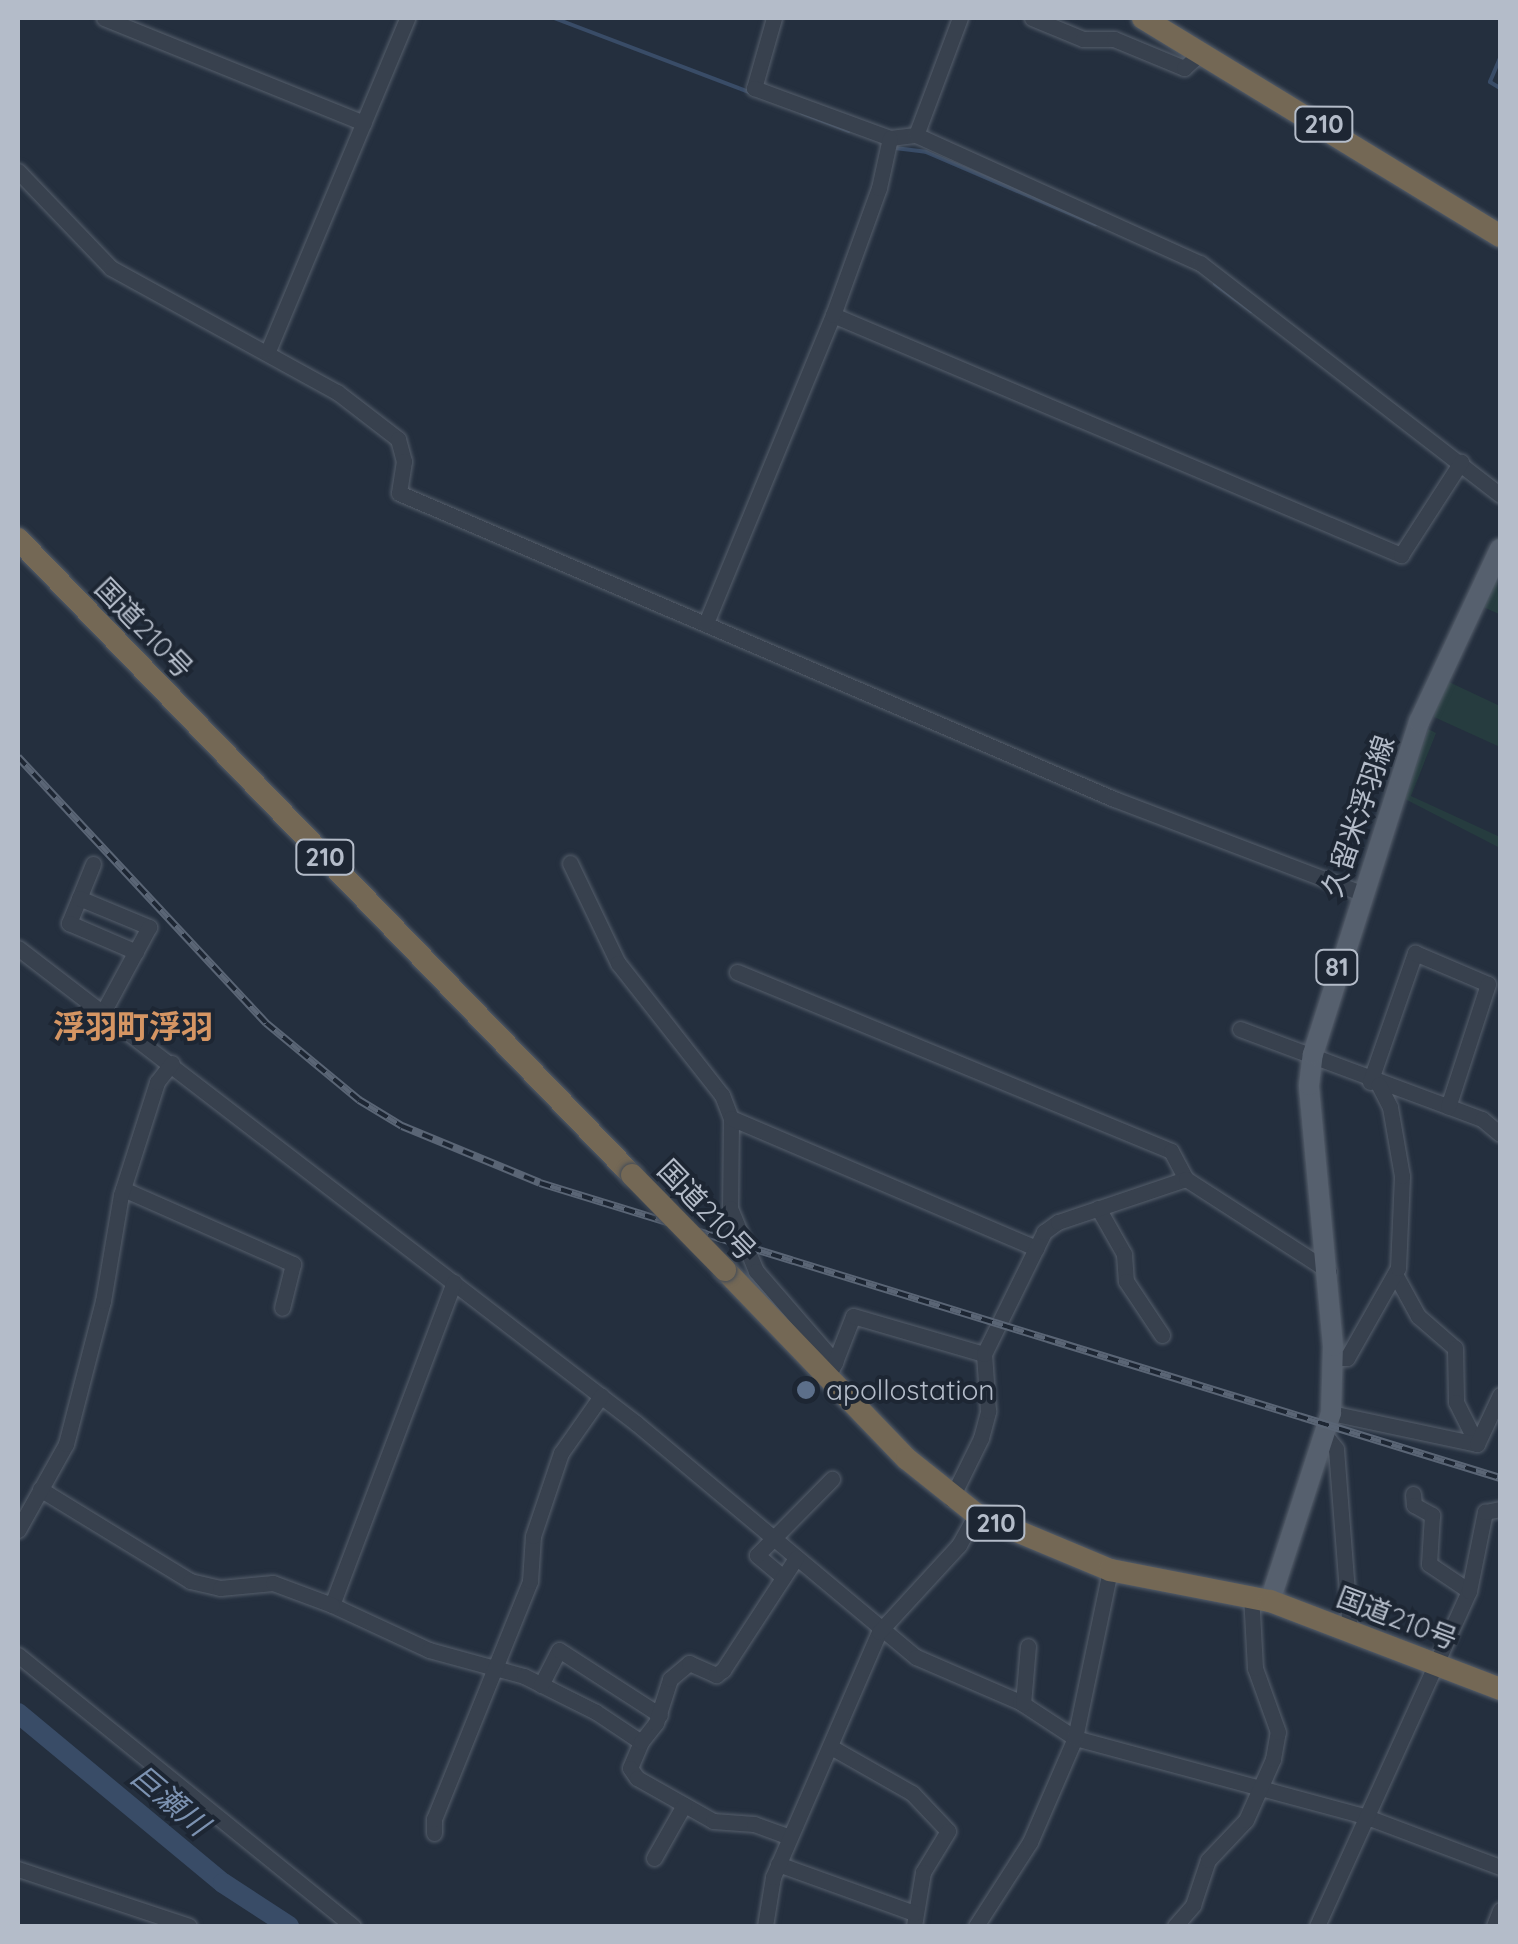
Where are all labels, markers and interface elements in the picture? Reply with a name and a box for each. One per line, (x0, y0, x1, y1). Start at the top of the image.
road number: 210 (1294, 104, 1354, 144)
street label: 国道210号 (88, 571, 200, 685)
street label: 久留米浮羽線 (1315, 731, 1401, 901)
road number: 210 (295, 837, 355, 877)
road number: 81 (1314, 947, 1360, 987)
district label: 浮羽町浮羽 (53, 1007, 213, 1045)
street label: 国道210号 (651, 1153, 763, 1267)
place label: apollostation (826, 1373, 995, 1407)
marker: apollostation (795, 1379, 817, 1401)
road number: 210 (966, 1503, 1026, 1543)
street label: 国道210号 (1332, 1580, 1462, 1656)
water label: 巨瀬川 (124, 1757, 216, 1843)

